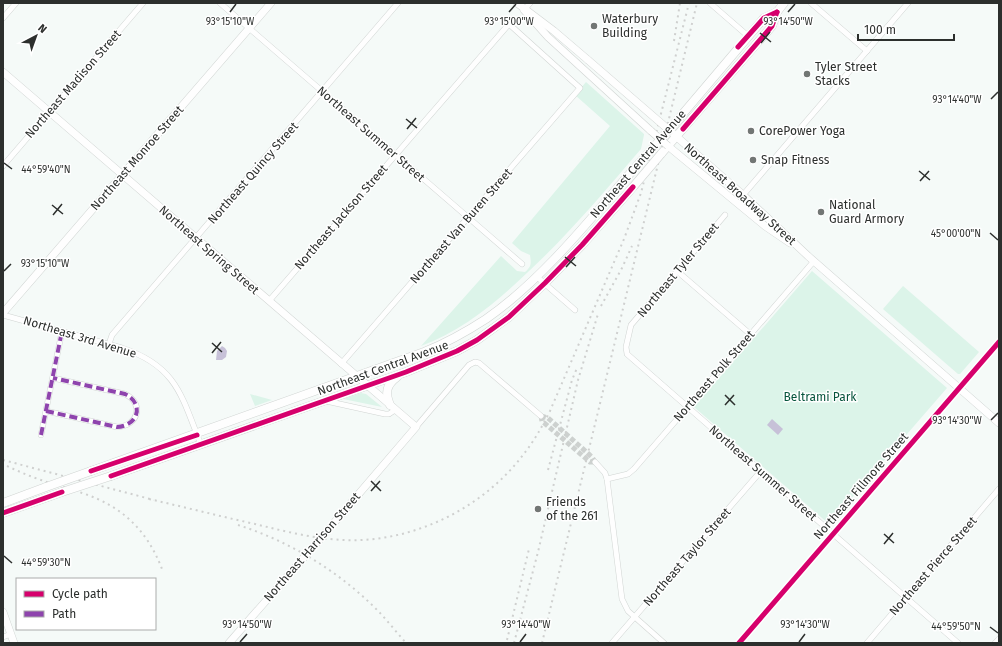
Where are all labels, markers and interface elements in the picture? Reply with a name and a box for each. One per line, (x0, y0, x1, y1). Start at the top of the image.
place label: Waterbury Building (602, 12, 658, 40)
north arrow (16, 16, 56, 56)
text: 93°15'10"W (206, 16, 255, 28)
text: 93°15'00"W (484, 16, 535, 28)
text: 93°14'50"W (763, 16, 813, 28)
scale bar (858, 16, 954, 42)
marker: Waterbury Building (589, 21, 599, 31)
text: 100 m (864, 23, 896, 37)
street label: Northeast Madison Street (22, 27, 124, 141)
place label: Tyler Street Stacks (815, 60, 878, 88)
marker: Tyler Street Stacks (802, 69, 812, 79)
street label: Northeast Summer Street (314, 83, 428, 185)
text: 93°14'40"W (932, 94, 982, 106)
street label: Northeast Monroe Street (88, 102, 187, 213)
street label: Northeast Central Avenue (587, 107, 689, 221)
street label: Northeast Quincy Street (205, 119, 301, 227)
place label: CorePower Yoga (759, 124, 845, 138)
marker: CorePower Yoga (746, 126, 756, 136)
street label: Northeast Broadway Street (681, 140, 799, 248)
place label: Snap Fitness (761, 153, 830, 167)
marker: Snap Fitness (748, 155, 758, 165)
street label: Northeast Jackson Street (292, 161, 391, 272)
text: 44°59'40"N (21, 164, 71, 176)
street label: Northeast Van Buren Street (407, 165, 515, 286)
place label: National Guard Armory (829, 198, 904, 226)
street label: Northeast Spring Street (156, 203, 262, 298)
marker: National Guard Armory (816, 207, 826, 217)
street label: Northeast Tyler Street (634, 219, 722, 320)
text: 45°00'00"N (931, 228, 981, 240)
text: 93°15'10"W (21, 258, 70, 270)
street label: Northeast 3rd Avenue (22, 313, 138, 361)
street label: Northeast Polk Street (671, 327, 758, 424)
street label: Northeast Central Avenue (315, 338, 451, 398)
park label: Beltrami Park (784, 390, 857, 404)
text: 93°14'30"W (932, 415, 982, 427)
street label: Northeast Summer Street (706, 422, 820, 524)
street label: Northeast Fillmore Street (811, 429, 912, 542)
street label: Northeast Harrison Street (261, 489, 364, 604)
place label: Friends of the 261 (546, 495, 598, 523)
marker: Friends of the 261 (533, 504, 543, 514)
street label: Northeast Taylor Street (640, 504, 734, 609)
street label: Northeast Pierce Street (886, 513, 980, 618)
text: 44°59'30"N (21, 557, 71, 569)
legend (16, 578, 156, 630)
text: Cycle path (52, 587, 108, 601)
text: Path (52, 607, 76, 621)
text: 93°14'50"W (222, 619, 272, 631)
text: 93°14'40"W (501, 619, 551, 631)
text: 93°14'30"W (780, 619, 830, 631)
text: 44°59'50"N (931, 621, 981, 633)

